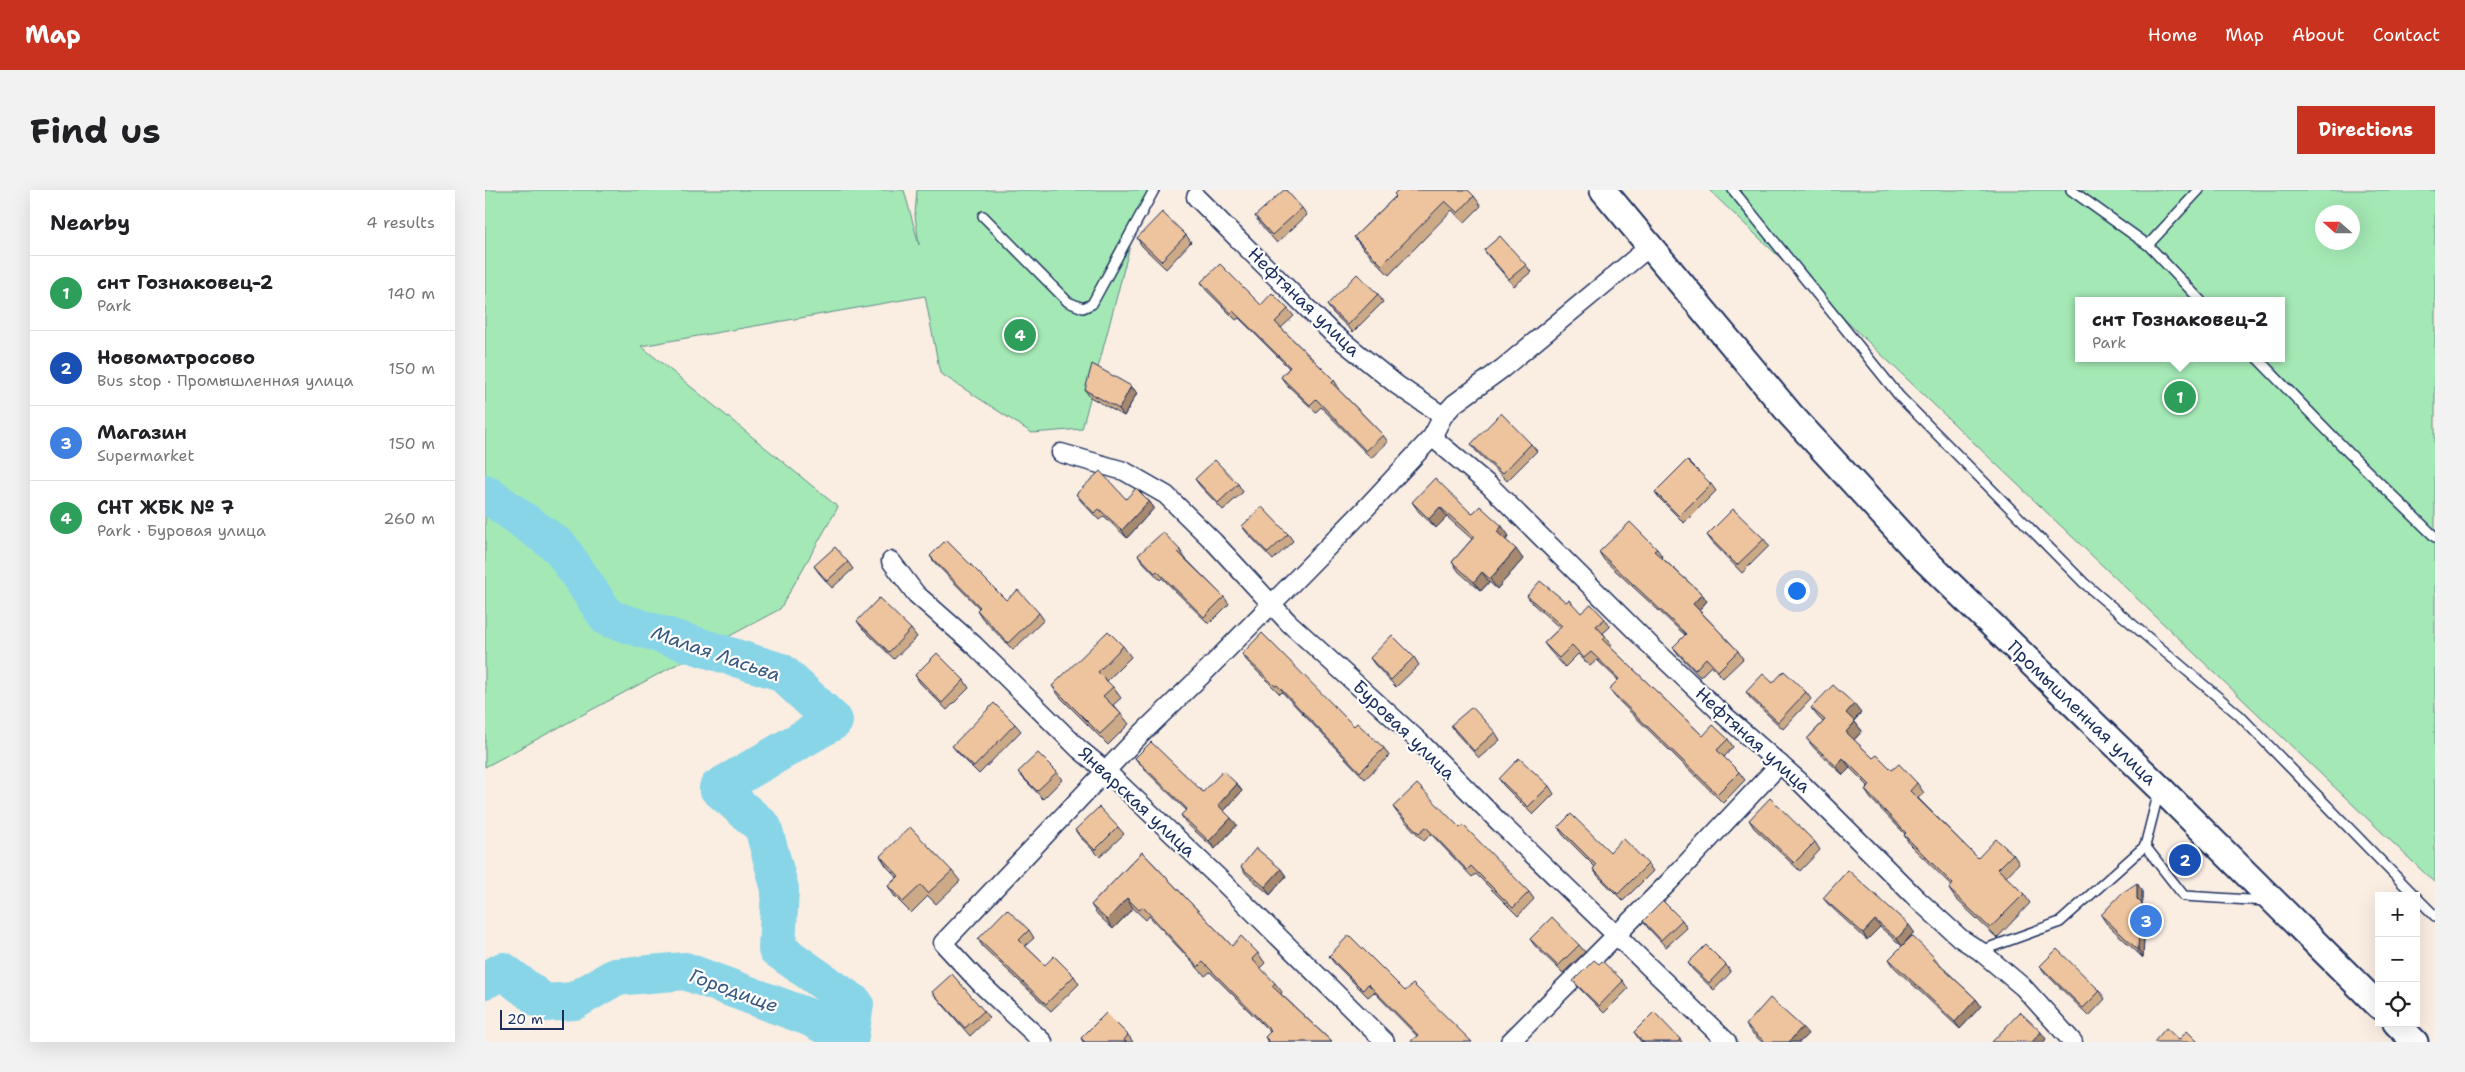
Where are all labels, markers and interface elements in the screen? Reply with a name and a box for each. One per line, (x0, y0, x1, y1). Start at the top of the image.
text: Map (25, 19, 81, 51)
text: Home (2148, 23, 2197, 47)
text: Map (2225, 23, 2264, 47)
text: About (2292, 23, 2345, 47)
text: Contact (2373, 23, 2440, 47)
button: Directions (2297, 106, 2435, 154)
text: Find us (30, 107, 161, 154)
north arrow (2315, 205, 2360, 250)
text: Nearby (50, 209, 130, 237)
text: 4 results (366, 212, 435, 233)
street label: Нефтяная улица (1243, 242, 1365, 362)
text: снт Гознаковец-2 (97, 270, 273, 295)
text: 1 (62, 283, 70, 304)
text: 140 m (388, 283, 435, 304)
text: Park (97, 295, 131, 316)
popup (2075, 297, 2285, 362)
text: снт Гознаковец-2 (2092, 307, 2268, 332)
pin: 4 (1004, 316, 1036, 354)
text: Park (2092, 332, 2126, 353)
text: Новоматросово (97, 345, 255, 370)
text: 2 (60, 358, 72, 379)
text: 150 m (388, 358, 435, 379)
text: Bus stop · Промышленная улица (97, 370, 354, 391)
pin: 1 (2164, 378, 2196, 416)
text: Магазин (97, 420, 187, 445)
text: 3 (60, 433, 72, 454)
text: 150 m (388, 433, 435, 454)
text: Supermarket (97, 445, 194, 466)
text: СНТ ЖБК № 7 (97, 495, 234, 520)
text: 4 (60, 508, 72, 529)
text: 260 m (383, 508, 435, 529)
text: Park · Буровая улица (97, 520, 266, 541)
your location (1784, 578, 1810, 604)
water label: Малая Ласьва (648, 620, 784, 687)
street label: Промышленная улица (2002, 635, 2162, 791)
street label: Буровая улица (1347, 675, 1461, 785)
street label: Нефтяная улица (1690, 682, 1816, 798)
street label: Январская улица (1073, 741, 1201, 863)
pin: 2 (2169, 841, 2201, 879)
map controls (2375, 892, 2420, 1027)
button: + (2375, 892, 2420, 937)
pin: 3 (2130, 902, 2162, 940)
button: − (2375, 937, 2420, 982)
water label: Городище (686, 963, 782, 1018)
button: locate (2375, 982, 2420, 1027)
scale bar (500, 1007, 564, 1030)
text: 20 m (507, 1010, 543, 1028)

